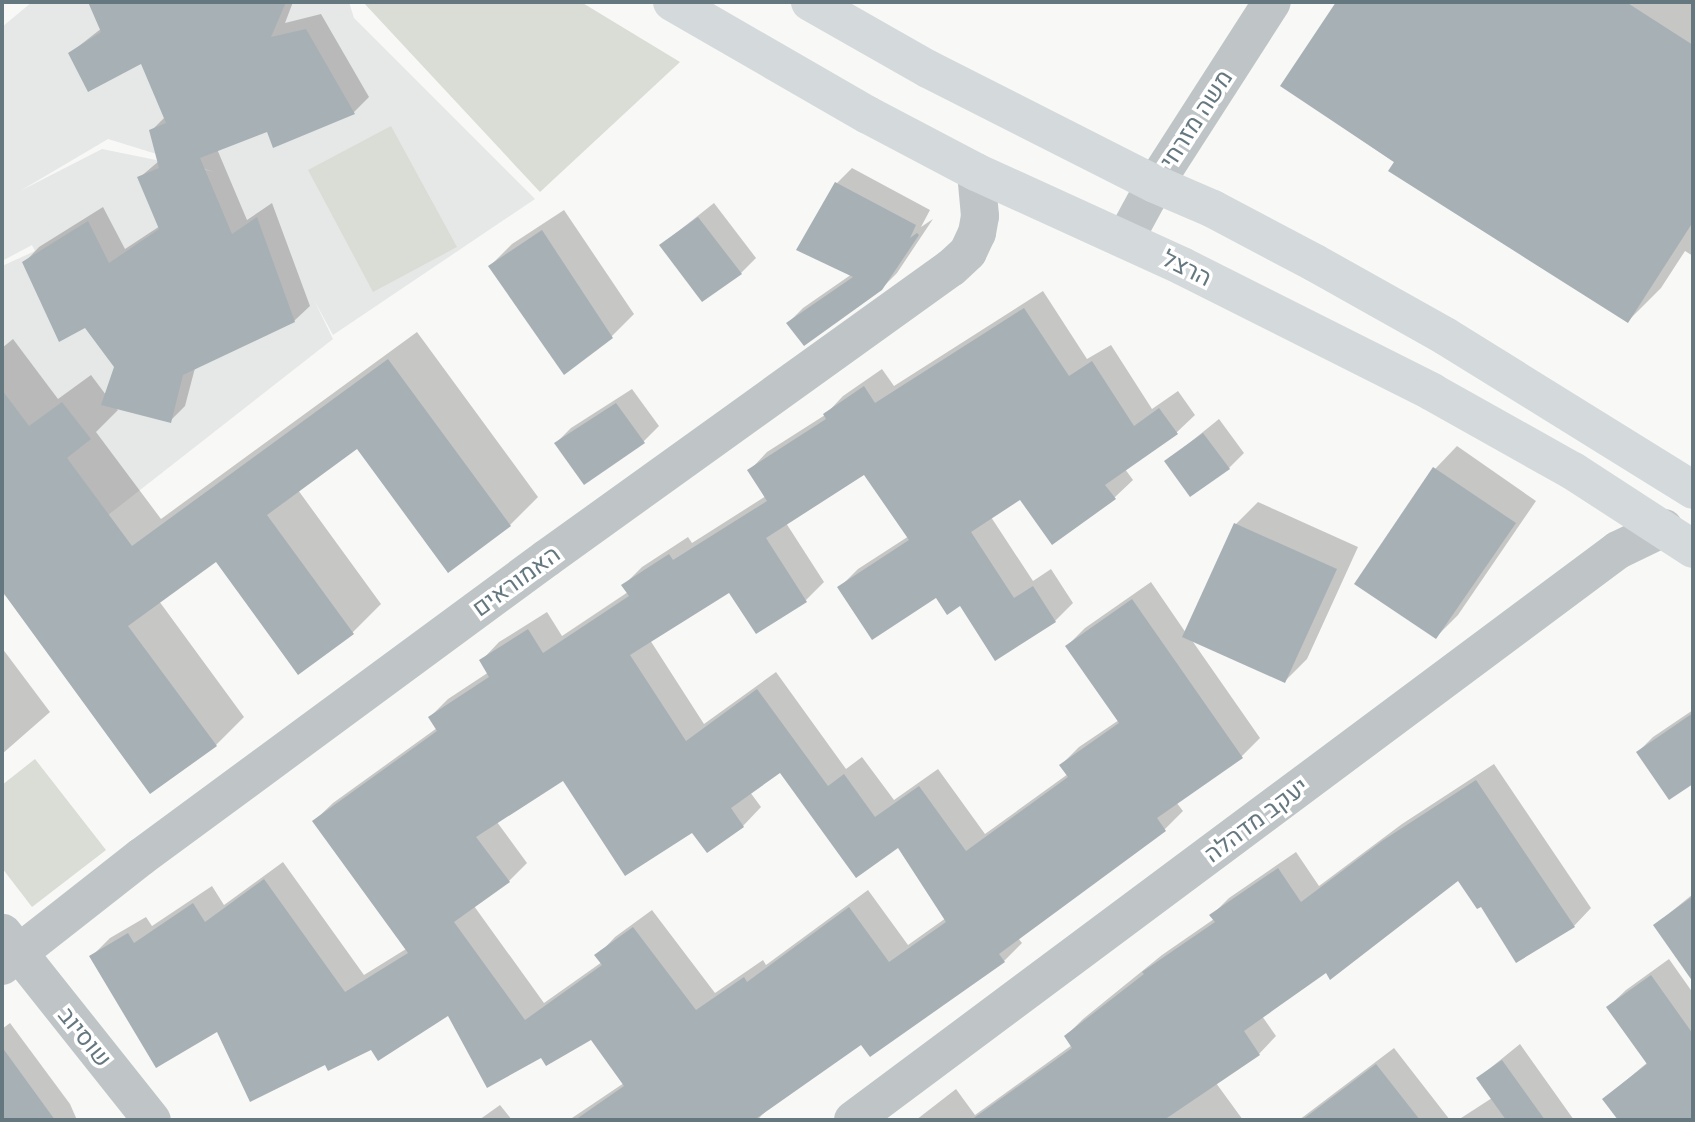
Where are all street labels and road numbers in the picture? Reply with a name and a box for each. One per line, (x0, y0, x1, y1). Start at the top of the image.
street label: משה מזרחי (1154, 64, 1238, 174)
street label: הרצל (1158, 244, 1216, 292)
street label: האמוראים (466, 540, 566, 622)
street label: יעקב מדהלה (1198, 772, 1314, 868)
street label: שוסיוב (52, 1001, 118, 1073)

